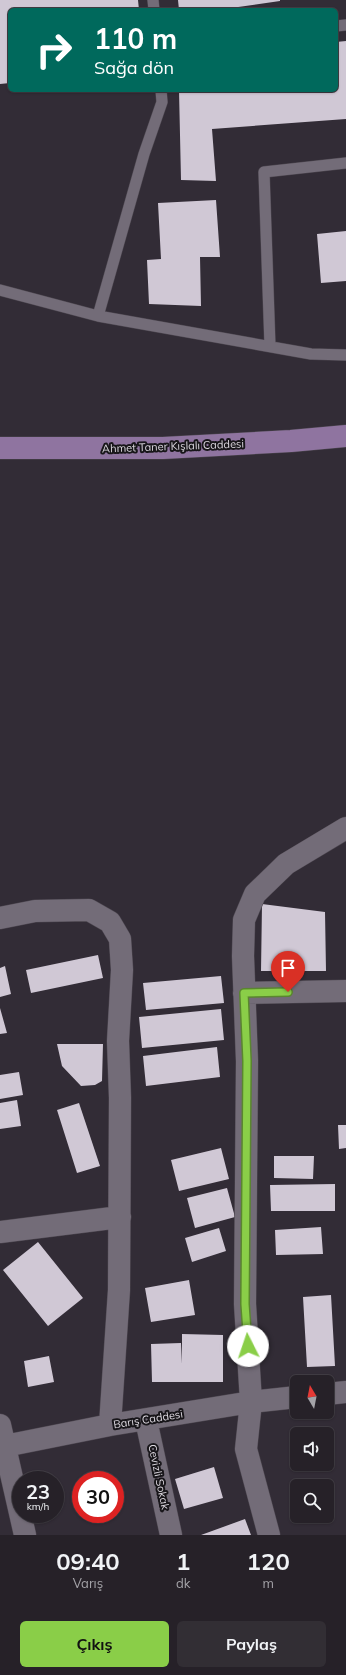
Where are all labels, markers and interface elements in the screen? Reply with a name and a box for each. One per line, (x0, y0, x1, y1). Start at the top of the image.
text: 110 m (94, 21, 177, 56)
icon: right (28, 24, 80, 76)
text: Sağa dön (94, 56, 174, 79)
street label: Ahmet Taner Kışlalı Caddesi (102, 437, 244, 455)
pin (271, 951, 305, 992)
icon: arrive (277, 957, 299, 979)
position arrow (227, 1325, 269, 1367)
north arrow (290, 1375, 334, 1419)
map controls (290, 1375, 334, 1523)
street label: Barış Caddesi (112, 1407, 184, 1431)
button: sound (290, 1427, 334, 1471)
street label: Cevizli Sokak (145, 1443, 173, 1511)
speed limit sign: 30 (72, 1471, 124, 1523)
text: 23 (26, 1479, 50, 1504)
button: search (290, 1479, 334, 1523)
text: km/h (27, 1500, 49, 1513)
text: 09:40 (56, 1546, 120, 1576)
text: 1 (176, 1546, 190, 1576)
text: 120 (247, 1546, 290, 1576)
text: Varış (73, 1575, 103, 1591)
text: dk (176, 1575, 190, 1591)
text: m (262, 1575, 274, 1591)
button: Çıkış (20, 1621, 169, 1667)
button: Paylaş (177, 1621, 326, 1667)

